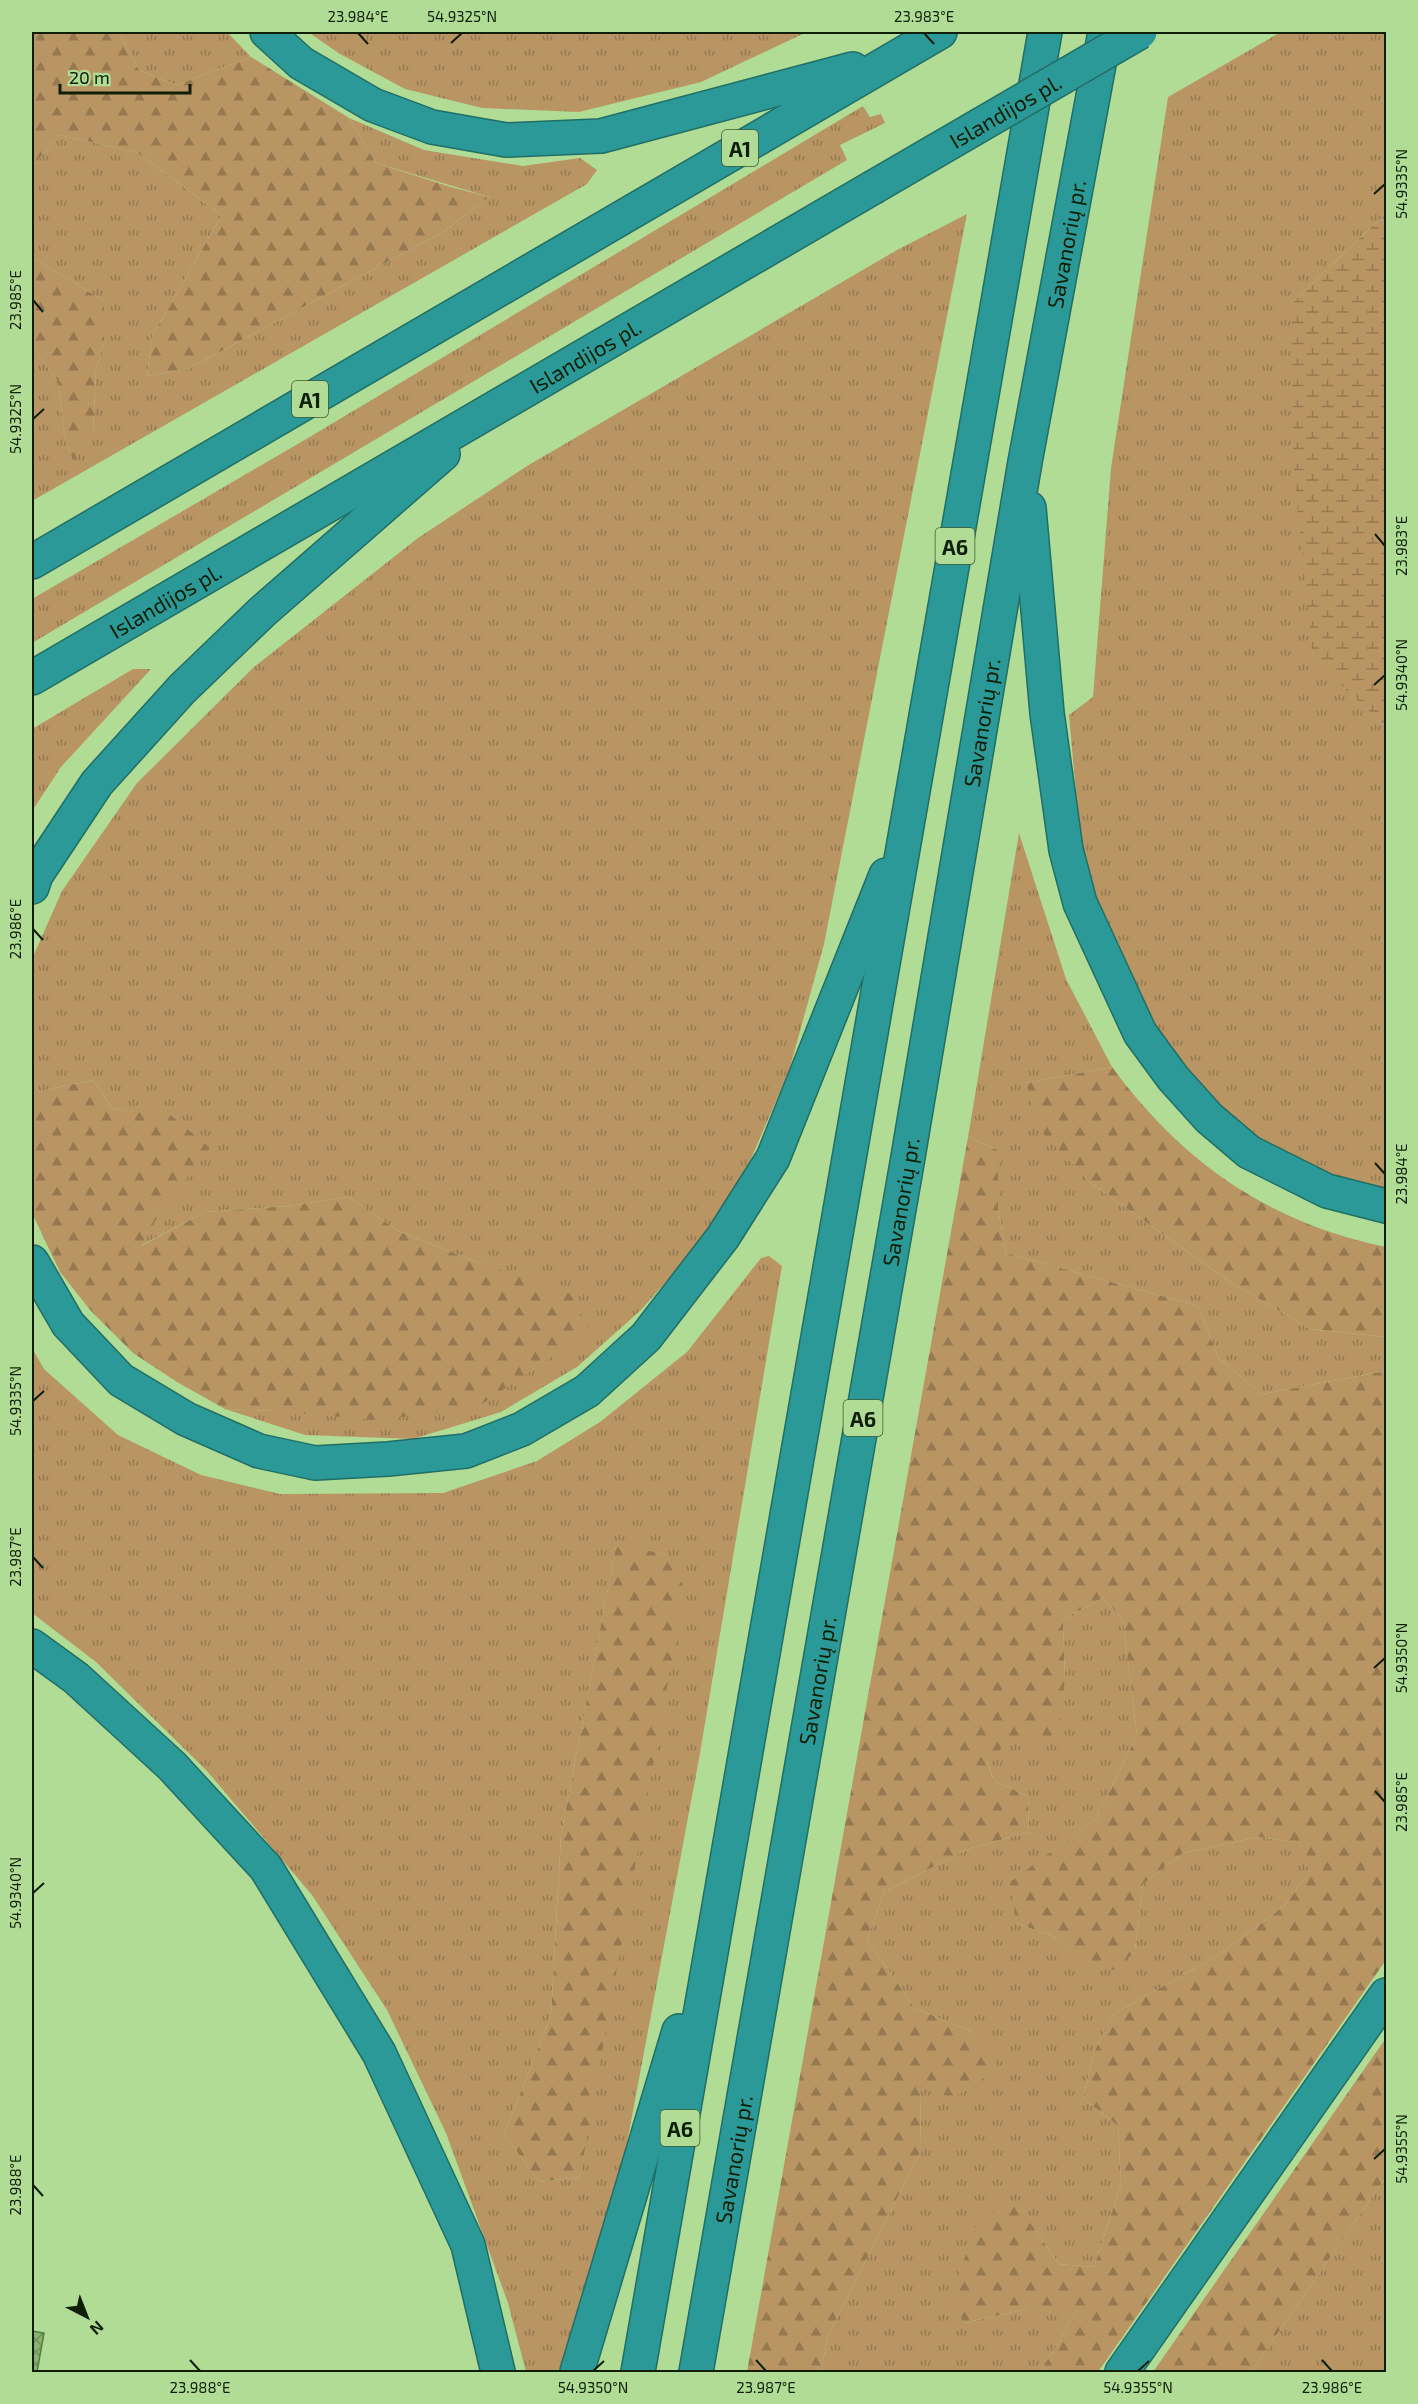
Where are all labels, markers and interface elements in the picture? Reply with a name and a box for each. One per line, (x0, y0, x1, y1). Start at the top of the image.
text: 23.984°E (328, 7, 388, 25)
text: 54.9325°N (427, 7, 497, 25)
text: 23.983°E (894, 7, 954, 25)
scale bar (60, 57, 190, 95)
text: 20 m (69, 66, 110, 88)
street label: Islandijos pl. (945, 68, 1066, 153)
road number: A1 (722, 130, 758, 166)
text: 54.9335°N (1392, 149, 1410, 219)
street label: Savanorių pr. (1041, 177, 1090, 310)
text: 23.985°E (6, 270, 24, 330)
street label: Islandijos pl. (524, 313, 645, 398)
road number: A1 (292, 381, 328, 417)
text: 54.9325°N (6, 384, 24, 454)
text: 23.983°E (1392, 516, 1410, 576)
road number: A6 (936, 528, 974, 564)
street label: Islandijos pl. (105, 558, 226, 643)
text: 54.9340°N (1392, 639, 1410, 711)
street label: Savanorių pr. (957, 656, 1005, 789)
text: 23.986°E (6, 899, 24, 959)
street label: Savanorių pr. (876, 1135, 924, 1268)
text: 23.984°E (1392, 1144, 1410, 1204)
text: 54.9335°N (6, 1366, 24, 1436)
road number: A6 (844, 1400, 882, 1436)
text: 23.987°E (6, 1527, 24, 1587)
street label: Savanorių pr. (793, 1614, 841, 1747)
text: 54.9350°N (1392, 1623, 1410, 1693)
text: 23.985°E (1392, 1772, 1410, 1832)
text: 54.9340°N (6, 1857, 24, 1929)
street label: Savanorių pr. (709, 2093, 757, 2226)
road number: A6 (660, 2110, 700, 2146)
text: 54.9355°N (1392, 2114, 1410, 2184)
text: 23.988°E (6, 2155, 24, 2215)
north arrow (57, 2287, 117, 2347)
text: N (87, 2318, 108, 2339)
text: 23.988°E (170, 2378, 230, 2396)
text: 54.9350°N (558, 2378, 628, 2396)
text: 23.987°E (736, 2378, 796, 2396)
text: 54.9355°N (1103, 2378, 1173, 2396)
text: 23.986°E (1302, 2378, 1362, 2396)

